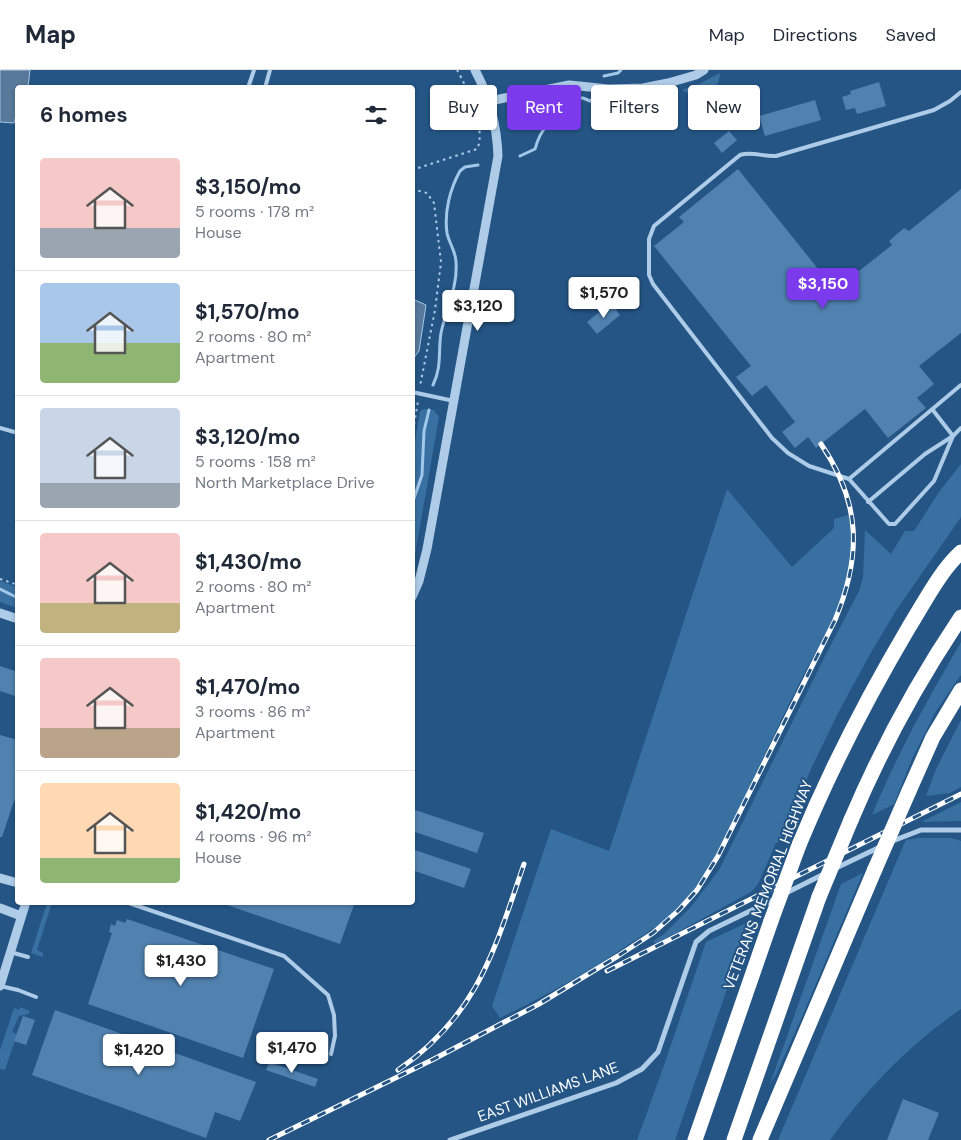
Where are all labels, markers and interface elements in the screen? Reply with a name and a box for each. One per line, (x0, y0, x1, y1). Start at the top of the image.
text: Map (25, 19, 76, 50)
text: Map (709, 23, 745, 47)
text: Directions (773, 23, 858, 47)
text: Saved (886, 23, 936, 47)
chip: Buy (430, 85, 497, 130)
chip: Rent (507, 85, 581, 130)
chip: Filters (591, 85, 678, 130)
chip: New (688, 85, 760, 130)
text: 6 homes (40, 101, 128, 129)
icon: filters (362, 101, 390, 129)
text: $3,150/mo (195, 173, 301, 201)
icon: home (80, 178, 140, 238)
text: 5 rooms · 178 m² (195, 201, 314, 222)
text: House (195, 222, 242, 243)
pin: $3,150 (782, 268, 864, 310)
text: $3,150 (798, 273, 848, 294)
pin: $1,570 (563, 276, 645, 319)
text: $1,570 (579, 282, 629, 303)
pin: $3,120 (437, 290, 519, 332)
text: $3,120 (453, 295, 503, 316)
text: $1,570/mo (195, 298, 300, 326)
icon: home (80, 303, 140, 363)
text: 2 rooms · 80 m² (195, 326, 312, 347)
text: Apartment (195, 347, 275, 368)
text: $3,120/mo (195, 423, 300, 451)
icon: home (80, 428, 140, 488)
text: 5 rooms · 158 m² (195, 451, 316, 472)
text: North Marketplace Drive (195, 472, 375, 493)
text: $1,430/mo (195, 548, 302, 576)
icon: home (80, 553, 140, 613)
text: 2 rooms · 80 m² (195, 576, 312, 597)
text: Apartment (195, 597, 275, 618)
text: $1,470/mo (195, 673, 300, 701)
icon: home (80, 678, 140, 738)
text: 3 rooms · 86 m² (195, 701, 311, 722)
text: Apartment (195, 722, 275, 743)
street label: VETERANS MEMORIAL HIGHWAY (719, 777, 817, 993)
text: $1,420/mo (195, 798, 301, 826)
icon: home (80, 803, 140, 863)
text: 4 rooms · 96 m² (195, 826, 311, 847)
text: House (195, 847, 242, 868)
pin: $1,430 (140, 944, 222, 987)
text: $1,430 (156, 950, 206, 971)
pin: $1,470 (251, 1032, 333, 1074)
pin: $1,420 (98, 1034, 180, 1076)
text: $1,470 (267, 1037, 317, 1058)
text: $1,420 (114, 1039, 164, 1060)
street label: EAST WILLIAMS LANE (475, 1057, 621, 1127)

